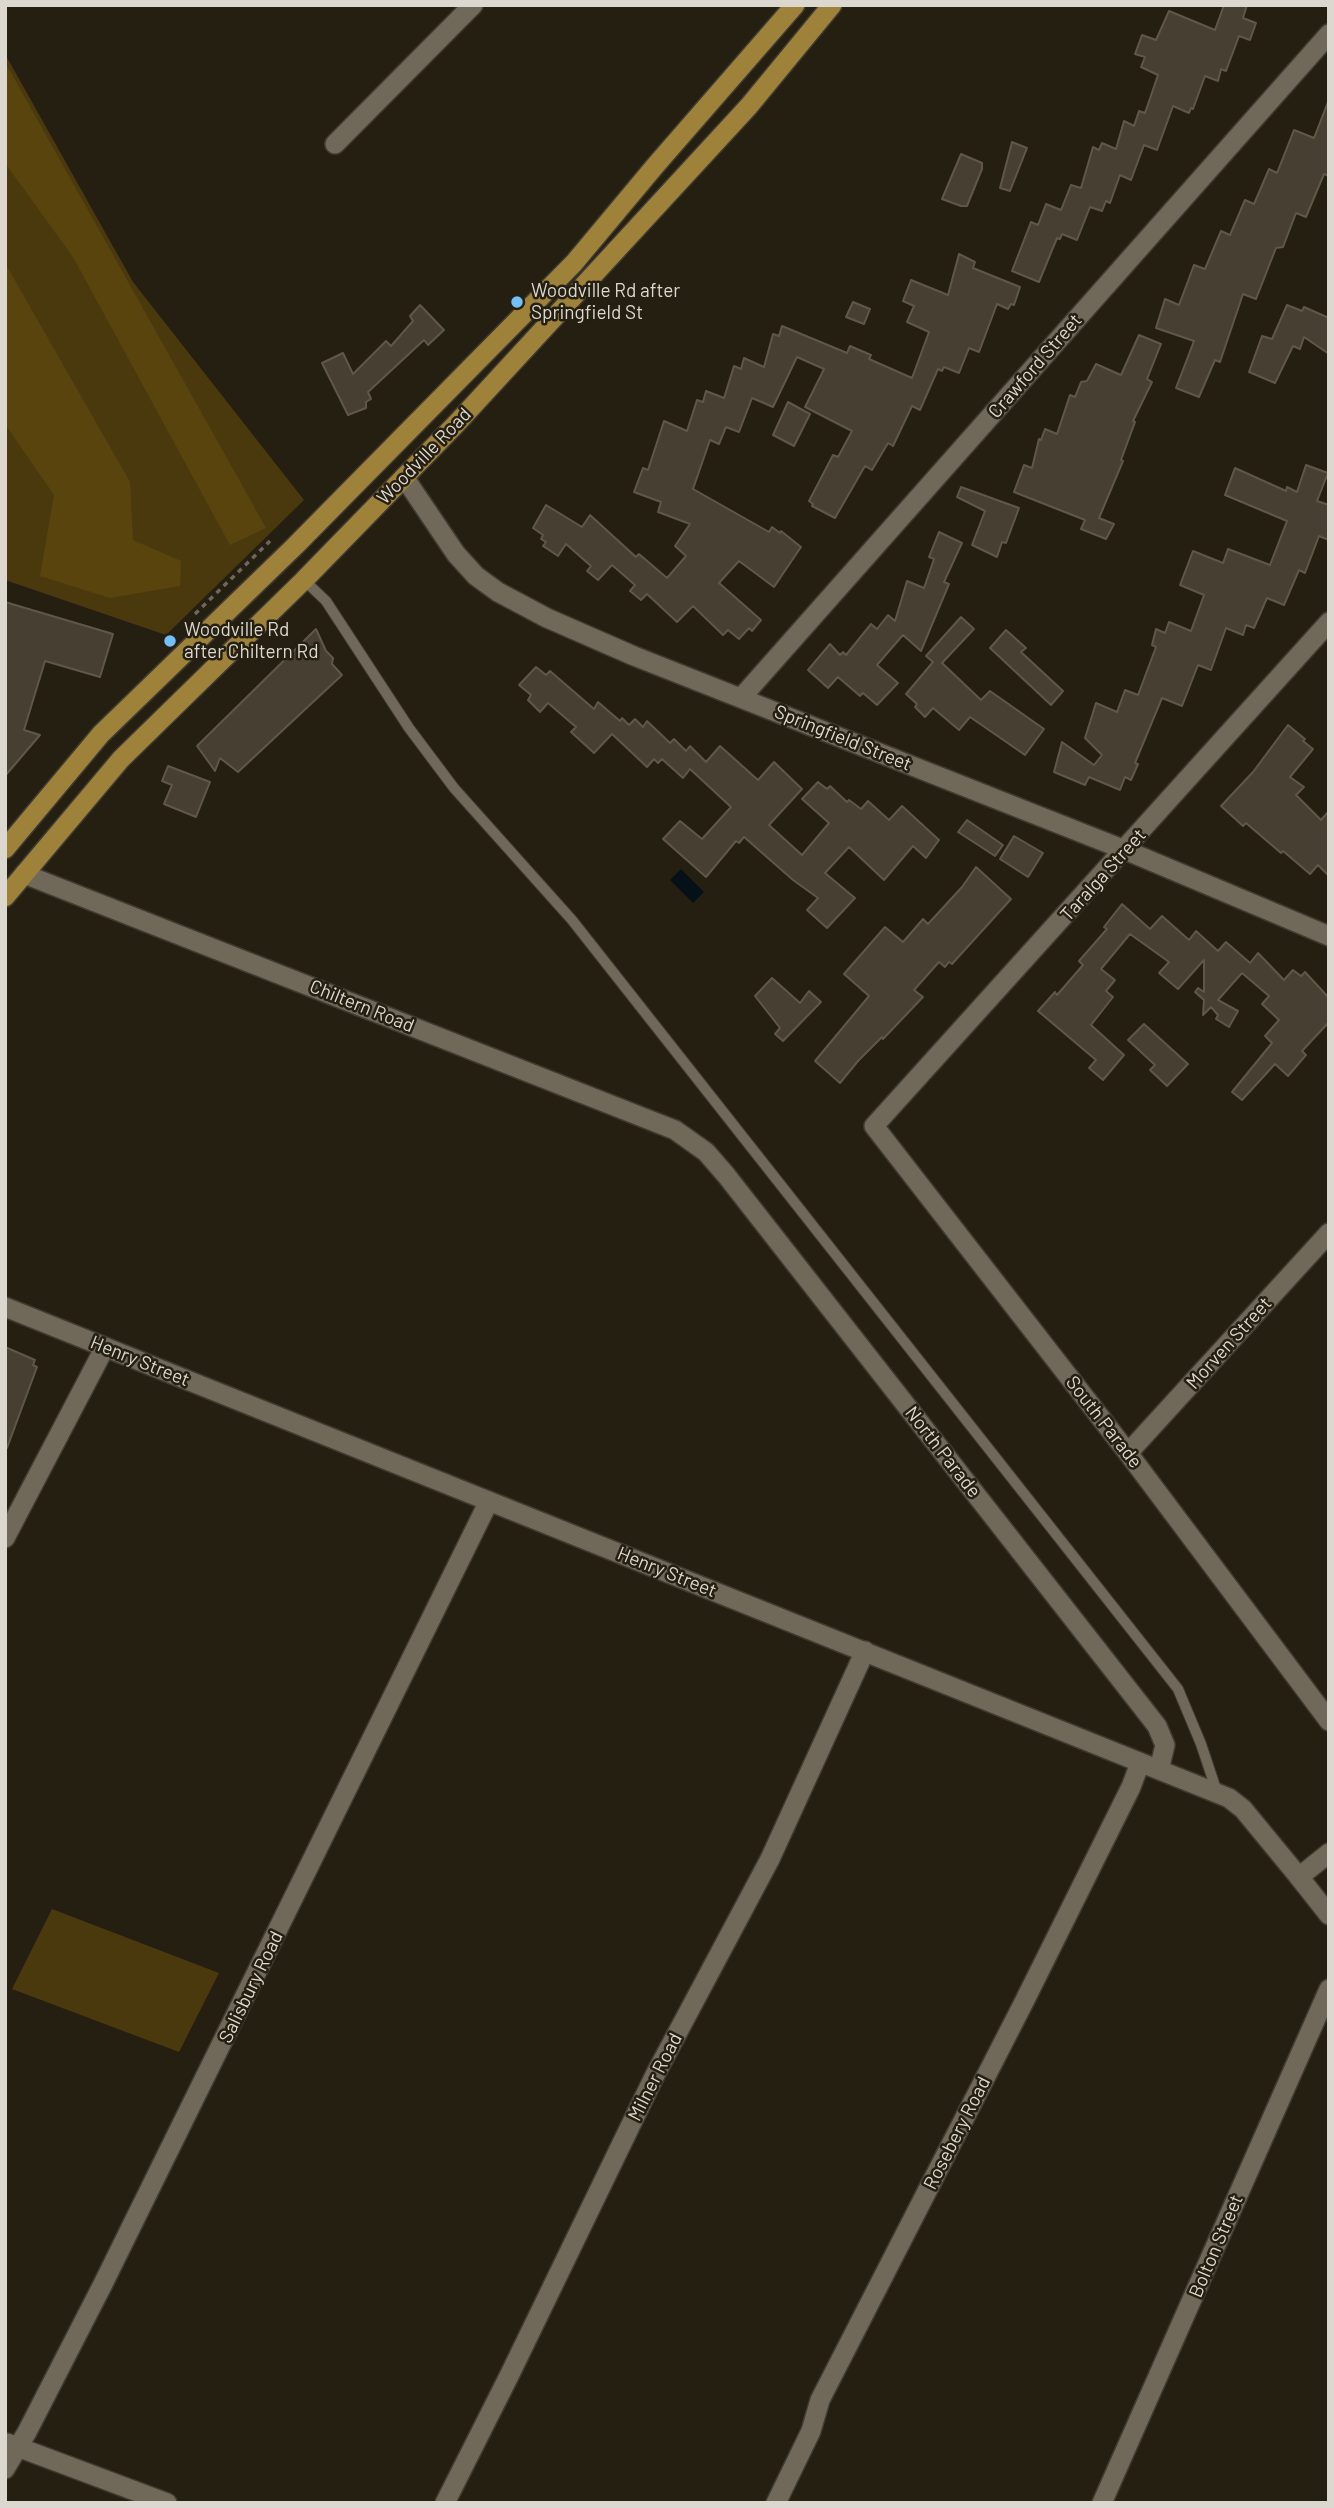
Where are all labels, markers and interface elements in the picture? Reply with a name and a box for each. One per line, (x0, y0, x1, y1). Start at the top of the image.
place label: Woodville Rd after Springfield St (531, 280, 680, 324)
marker: Woodville Rd after Springfield St (509, 294, 525, 310)
street label: Crawford Street (983, 309, 1087, 423)
street label: Woodville Road (372, 403, 476, 509)
place label: Woodville Rd after Chiltern Rd (184, 619, 319, 663)
marker: Woodville Rd after Chiltern Rd (162, 633, 178, 649)
street label: Springfield Street (771, 700, 915, 776)
street label: Taralga Street (1055, 824, 1151, 926)
street label: Chiltern Road (306, 975, 418, 1037)
street label: Morven Street (1182, 1292, 1276, 1394)
street label: Henry Street (87, 1331, 193, 1391)
street label: South Parade (1061, 1371, 1147, 1473)
street label: North Parade (900, 1402, 986, 1502)
street label: Henry Street (614, 1542, 720, 1602)
street label: Salisbury Road (214, 1927, 288, 2047)
street label: Milner Road (623, 2029, 687, 2125)
street label: Rosebery Road (919, 2073, 995, 2193)
street label: Bolton Street (1184, 2191, 1248, 2301)

